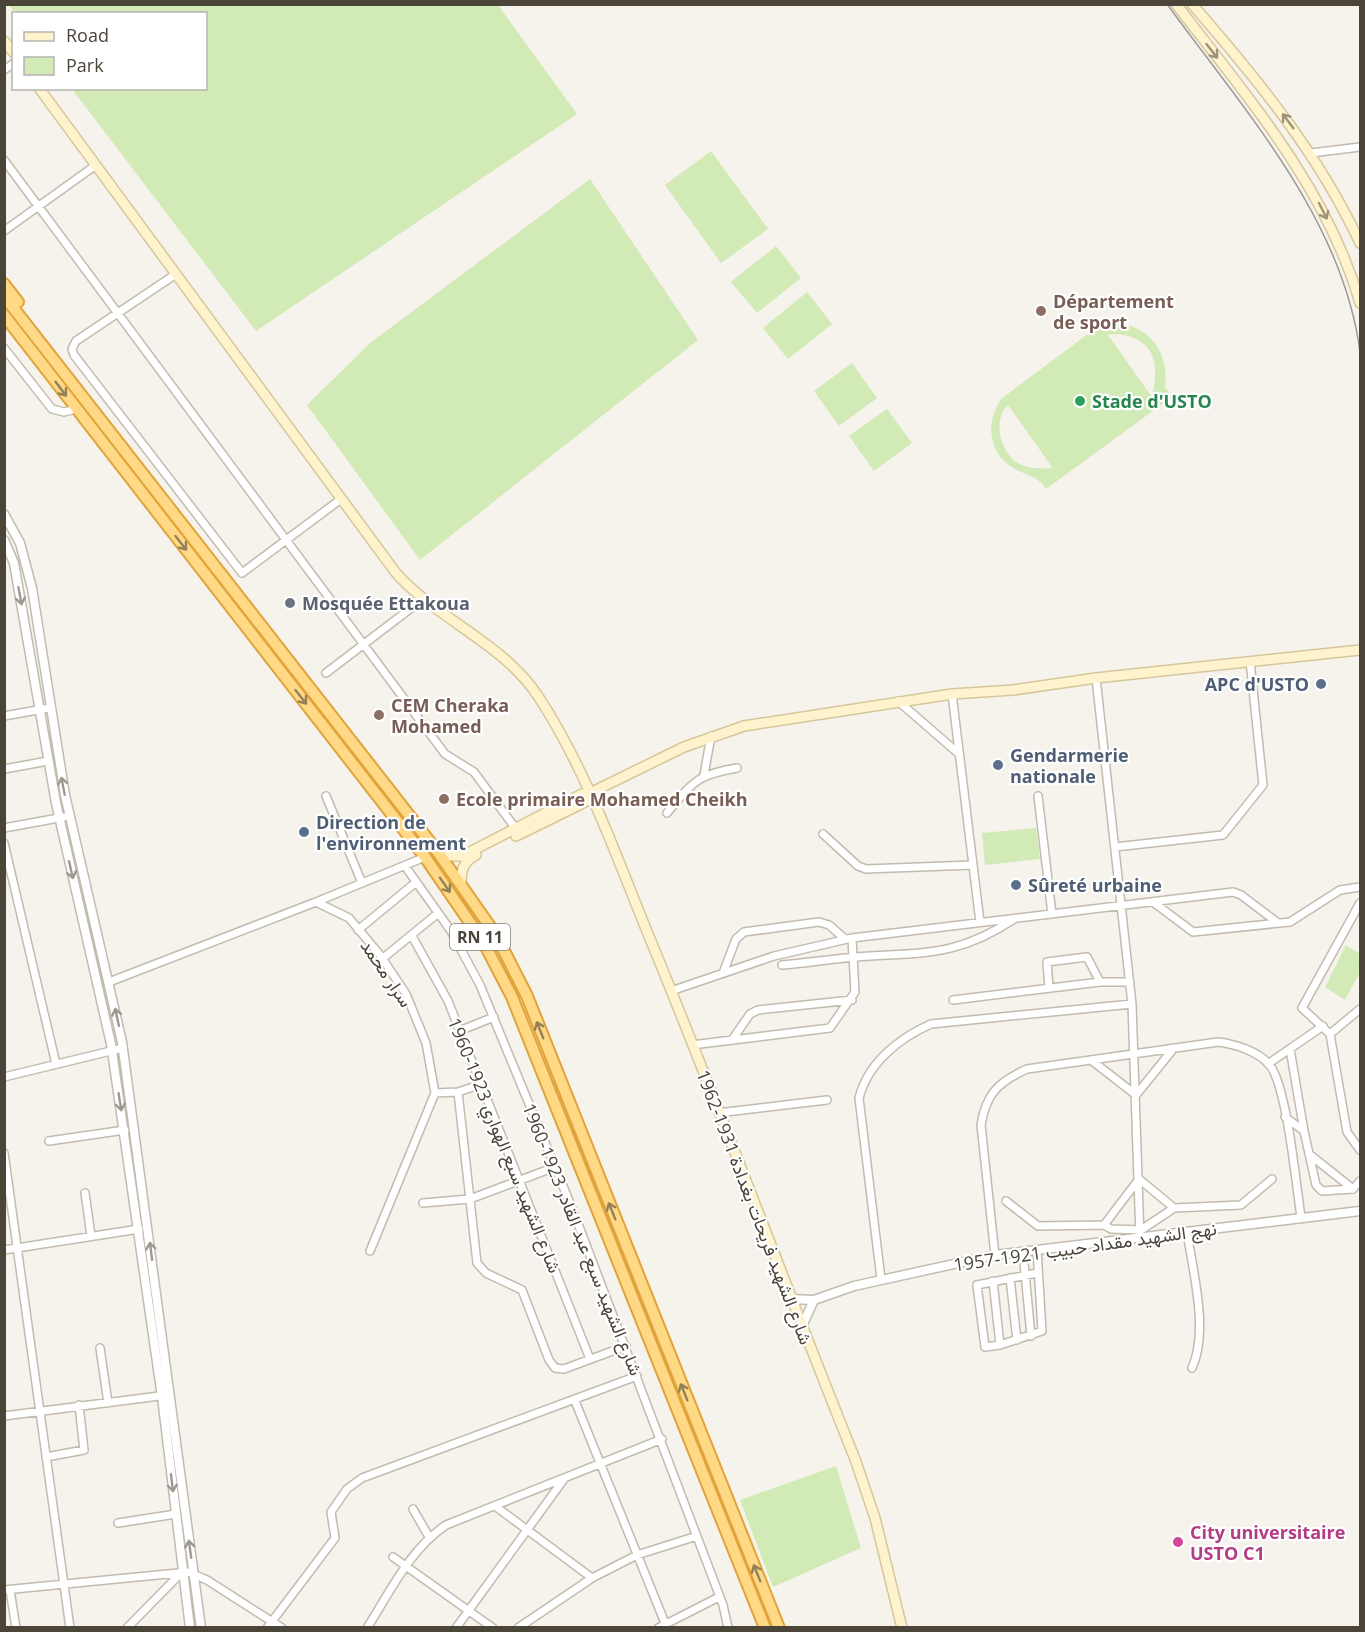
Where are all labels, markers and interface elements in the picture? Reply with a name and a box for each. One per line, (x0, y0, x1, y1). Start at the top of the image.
legend (12, 12, 207, 90)
text: Road (66, 23, 109, 47)
one-way arrow (1206, 42, 1219, 58)
text: Park (66, 53, 104, 77)
one-way arrow (1281, 113, 1294, 129)
one-way arrow (1318, 201, 1329, 219)
place label: Département de sport (1053, 289, 1174, 334)
marker: Département de sport (1034, 304, 1048, 318)
one-way arrow (55, 381, 67, 397)
place label: Stade d'USTO (1092, 389, 1212, 413)
marker: Stade d'USTO (1073, 394, 1087, 408)
one-way arrow (175, 534, 188, 550)
one-way arrow (15, 586, 26, 606)
place label: Mosquée Ettakoua (302, 591, 470, 615)
marker: Mosquée Ettakoua (283, 596, 297, 610)
place label: APC d'USTO (1205, 672, 1309, 696)
marker: APC d'USTO (1314, 677, 1328, 691)
one-way arrow (294, 688, 307, 704)
place label: CEM Cheraka Mohamed (391, 693, 509, 738)
marker: CEM Cheraka Mohamed (372, 708, 386, 722)
place label: Gendarmerie nationale (1010, 743, 1129, 788)
marker: Gendarmerie nationale (991, 758, 1005, 772)
one-way arrow (57, 777, 68, 796)
place label: Ecole primaire Mohamed Cheikh (456, 787, 747, 811)
marker: Ecole primaire Mohamed Cheikh (437, 792, 451, 806)
place label: Direction de l'environnement (316, 810, 466, 855)
marker: Direction de l'environnement (297, 825, 311, 839)
one-way arrow (66, 861, 78, 880)
place label: Sûreté urbaine (1028, 873, 1162, 897)
one-way arrow (439, 877, 451, 893)
marker: Sûreté urbaine (1009, 878, 1023, 892)
road number: RN 11 (450, 924, 510, 950)
street label: سرار محمد (356, 935, 418, 1011)
one-way arrow (111, 1007, 122, 1027)
street label: شارع الشهيد سبع الهواري 1923-1960 (439, 1014, 567, 1278)
one-way arrow (534, 1021, 545, 1040)
street label: شارع الشهيد فريحات بغدادة 1931-1962 (690, 1066, 819, 1348)
one-way arrow (115, 1092, 126, 1112)
street label: شارع الشهيد سبع عبد القادر 1923-1960 (516, 1099, 649, 1379)
one-way arrow (606, 1202, 617, 1221)
street label: نهج الشهيد مقداد حبيب 1921-1957 (952, 1216, 1218, 1277)
one-way arrow (145, 1242, 156, 1262)
one-way arrow (678, 1383, 689, 1402)
one-way arrow (167, 1472, 178, 1492)
place label: City universitaire USTO C1 (1190, 1520, 1345, 1565)
marker: City universitaire USTO C1 (1171, 1535, 1185, 1549)
one-way arrow (185, 1539, 196, 1559)
one-way arrow (751, 1564, 762, 1583)

